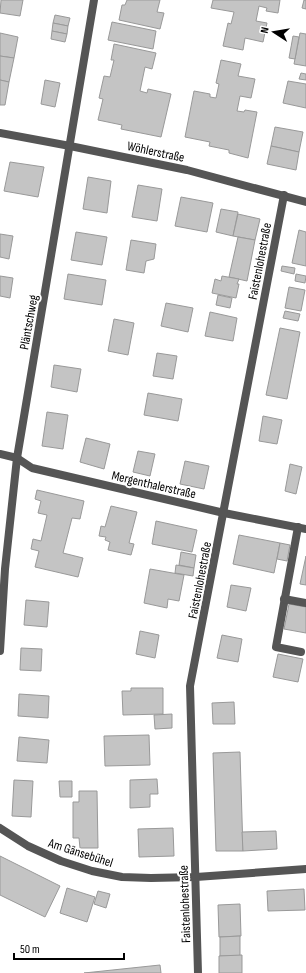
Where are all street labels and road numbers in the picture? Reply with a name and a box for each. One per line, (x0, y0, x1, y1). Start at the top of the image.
street label: Wöhlerstraße (126, 138, 186, 166)
street label: Faistenlohestraße (245, 221, 275, 301)
street label: Pläntschweg (16, 293, 42, 351)
street label: Mergenthalerstraße (110, 468, 197, 502)
street label: Faistenlohestraße (185, 540, 215, 620)
street label: Am Gänsebühel (45, 835, 115, 871)
street label: Faistenlohestraße (176, 865, 194, 943)

